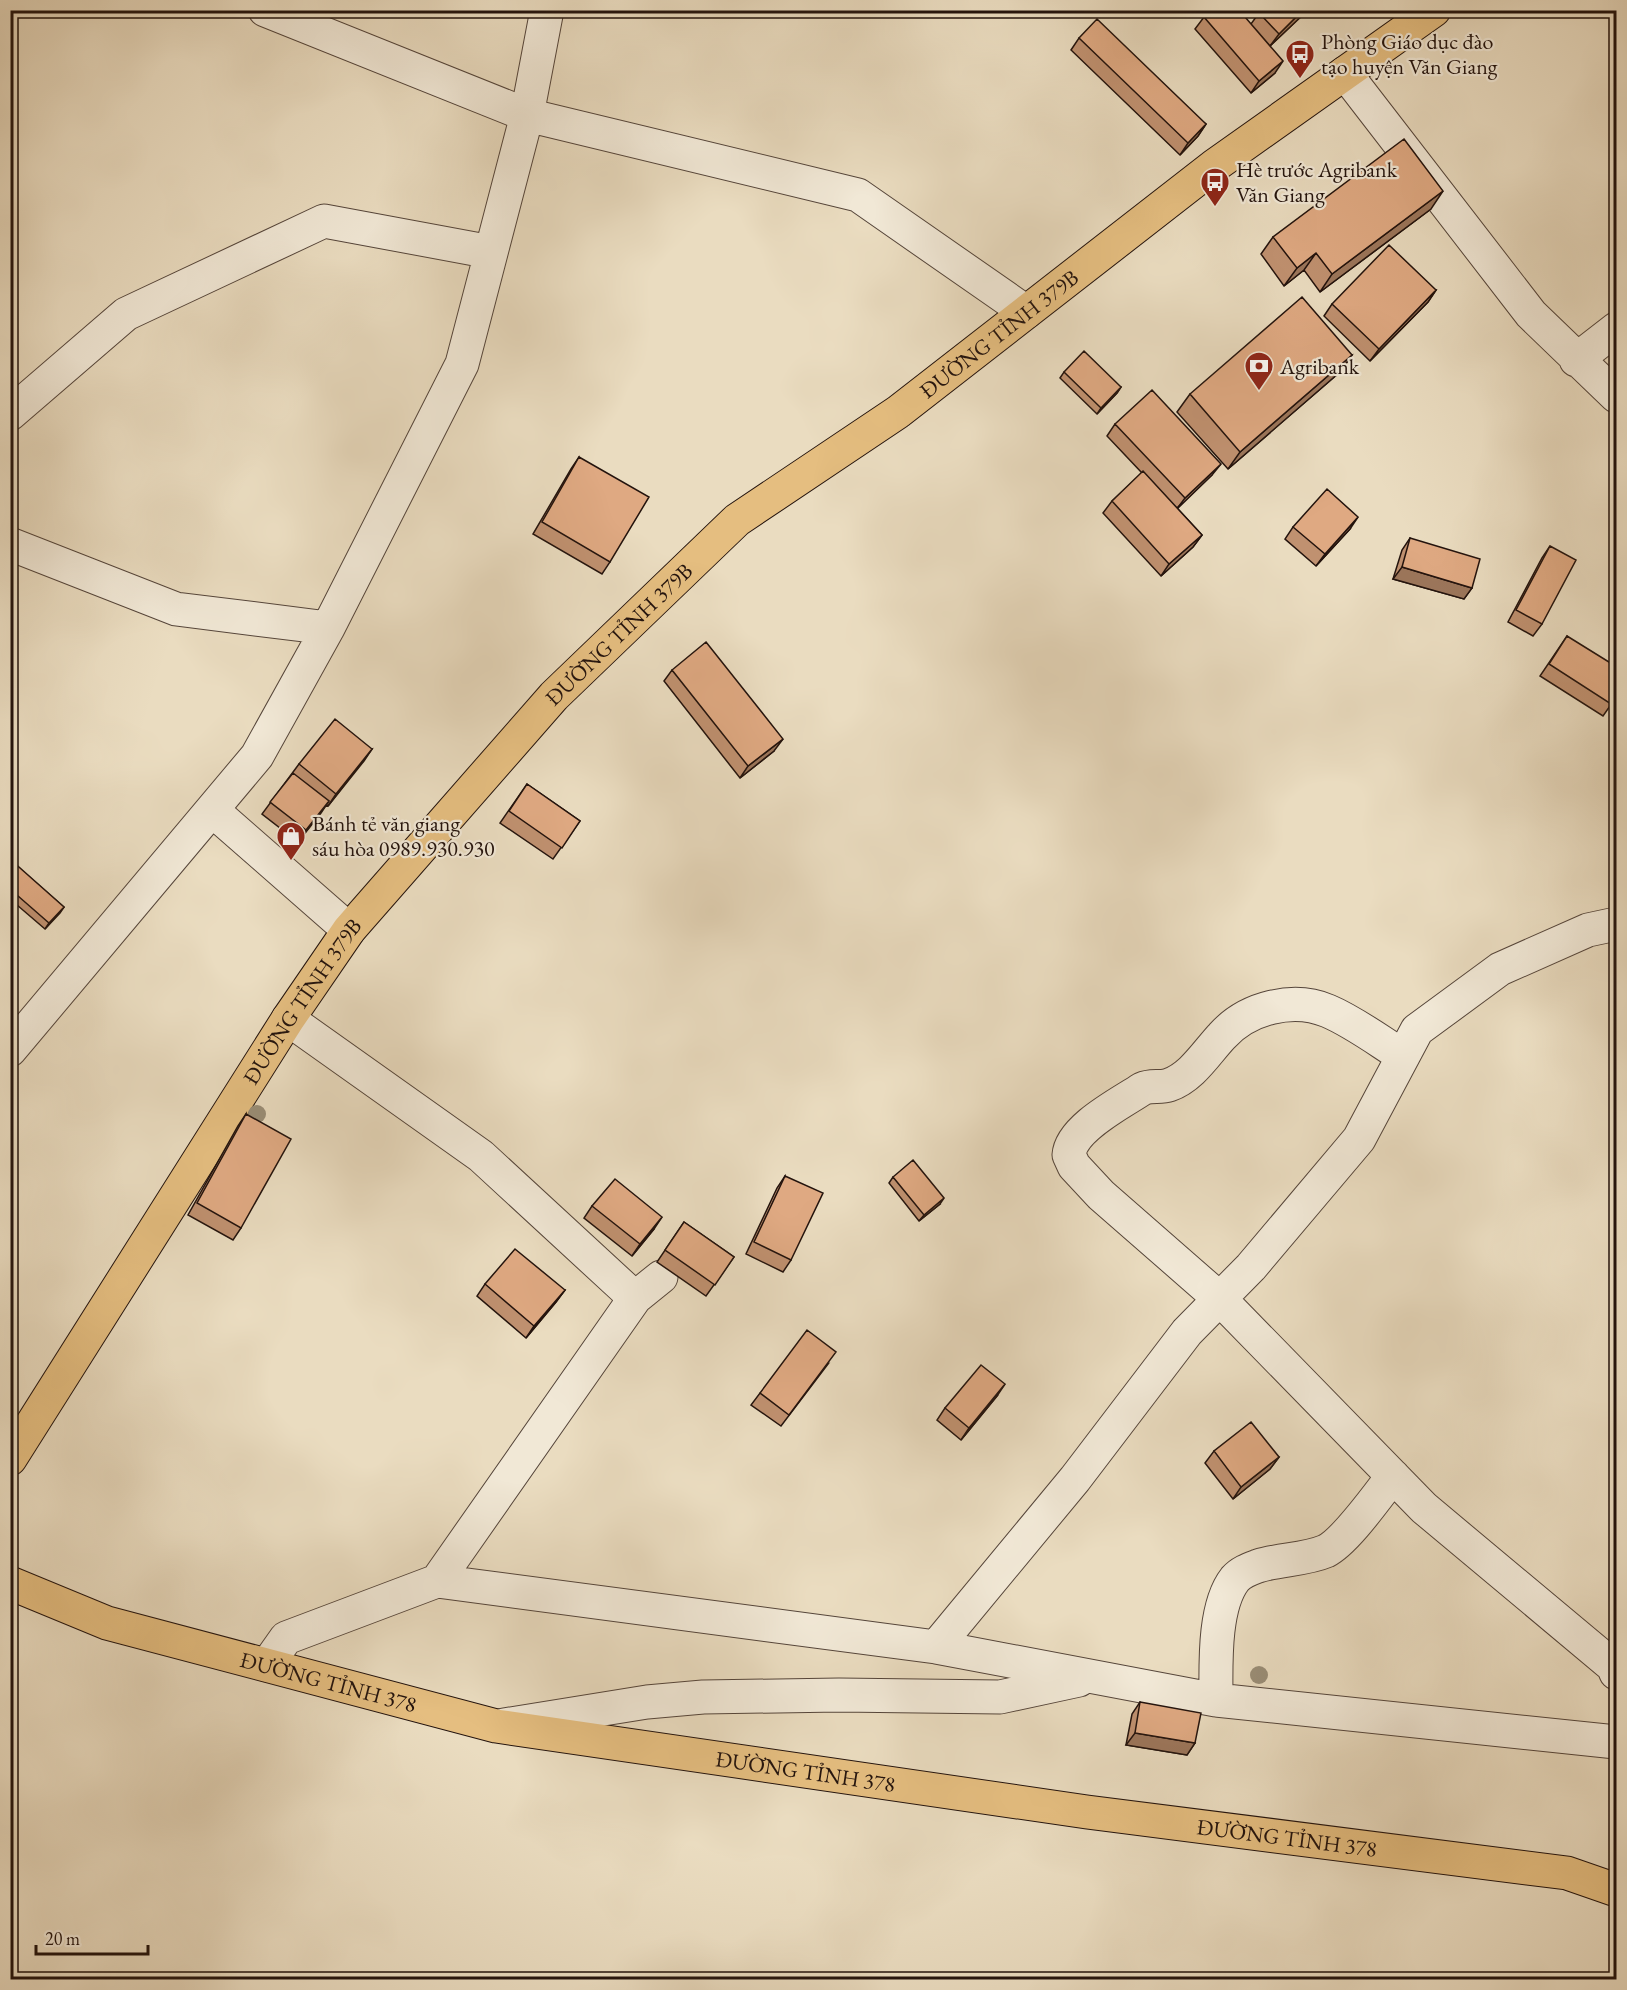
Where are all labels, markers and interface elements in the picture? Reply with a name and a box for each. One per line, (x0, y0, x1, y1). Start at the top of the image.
place label: Phòng Giáo dục đào tạo huyện Văn Giang (1321, 27, 1498, 81)
bus stop icon: Phòng Giáo dục đào tạo huyện Văn Giang (1284, 38, 1316, 80)
place label: Hè trước Agribank Văn Giang (1236, 155, 1398, 209)
bus stop icon: Hè trước Agribank Văn Giang (1199, 166, 1231, 208)
street label: ĐƯỜNG TỈNH 379B (913, 262, 1084, 405)
bank icon: Agribank (1243, 350, 1275, 392)
place label: Agribank (1279, 352, 1360, 381)
street label: ĐƯỜNG TỈNH 379B (539, 556, 699, 712)
place label: Bánh tẻ văn giang sáu hòa 0989.930.930 (312, 809, 495, 863)
shop icon: Bánh tẻ văn giang sáu hòa 0989.930.930 (275, 820, 307, 862)
street label: ĐƯỜNG TỈNH 379B (236, 912, 368, 1090)
street label: ĐƯỜNG TỈNH 378 (237, 1644, 420, 1719)
street label: ĐƯỜNG TỈNH 378 (714, 1744, 897, 1798)
street label: ĐƯỜNG TỈNH 378 (1195, 1812, 1379, 1863)
scale bar (36, 1918, 148, 1956)
text: 20 m (45, 1927, 80, 1950)

